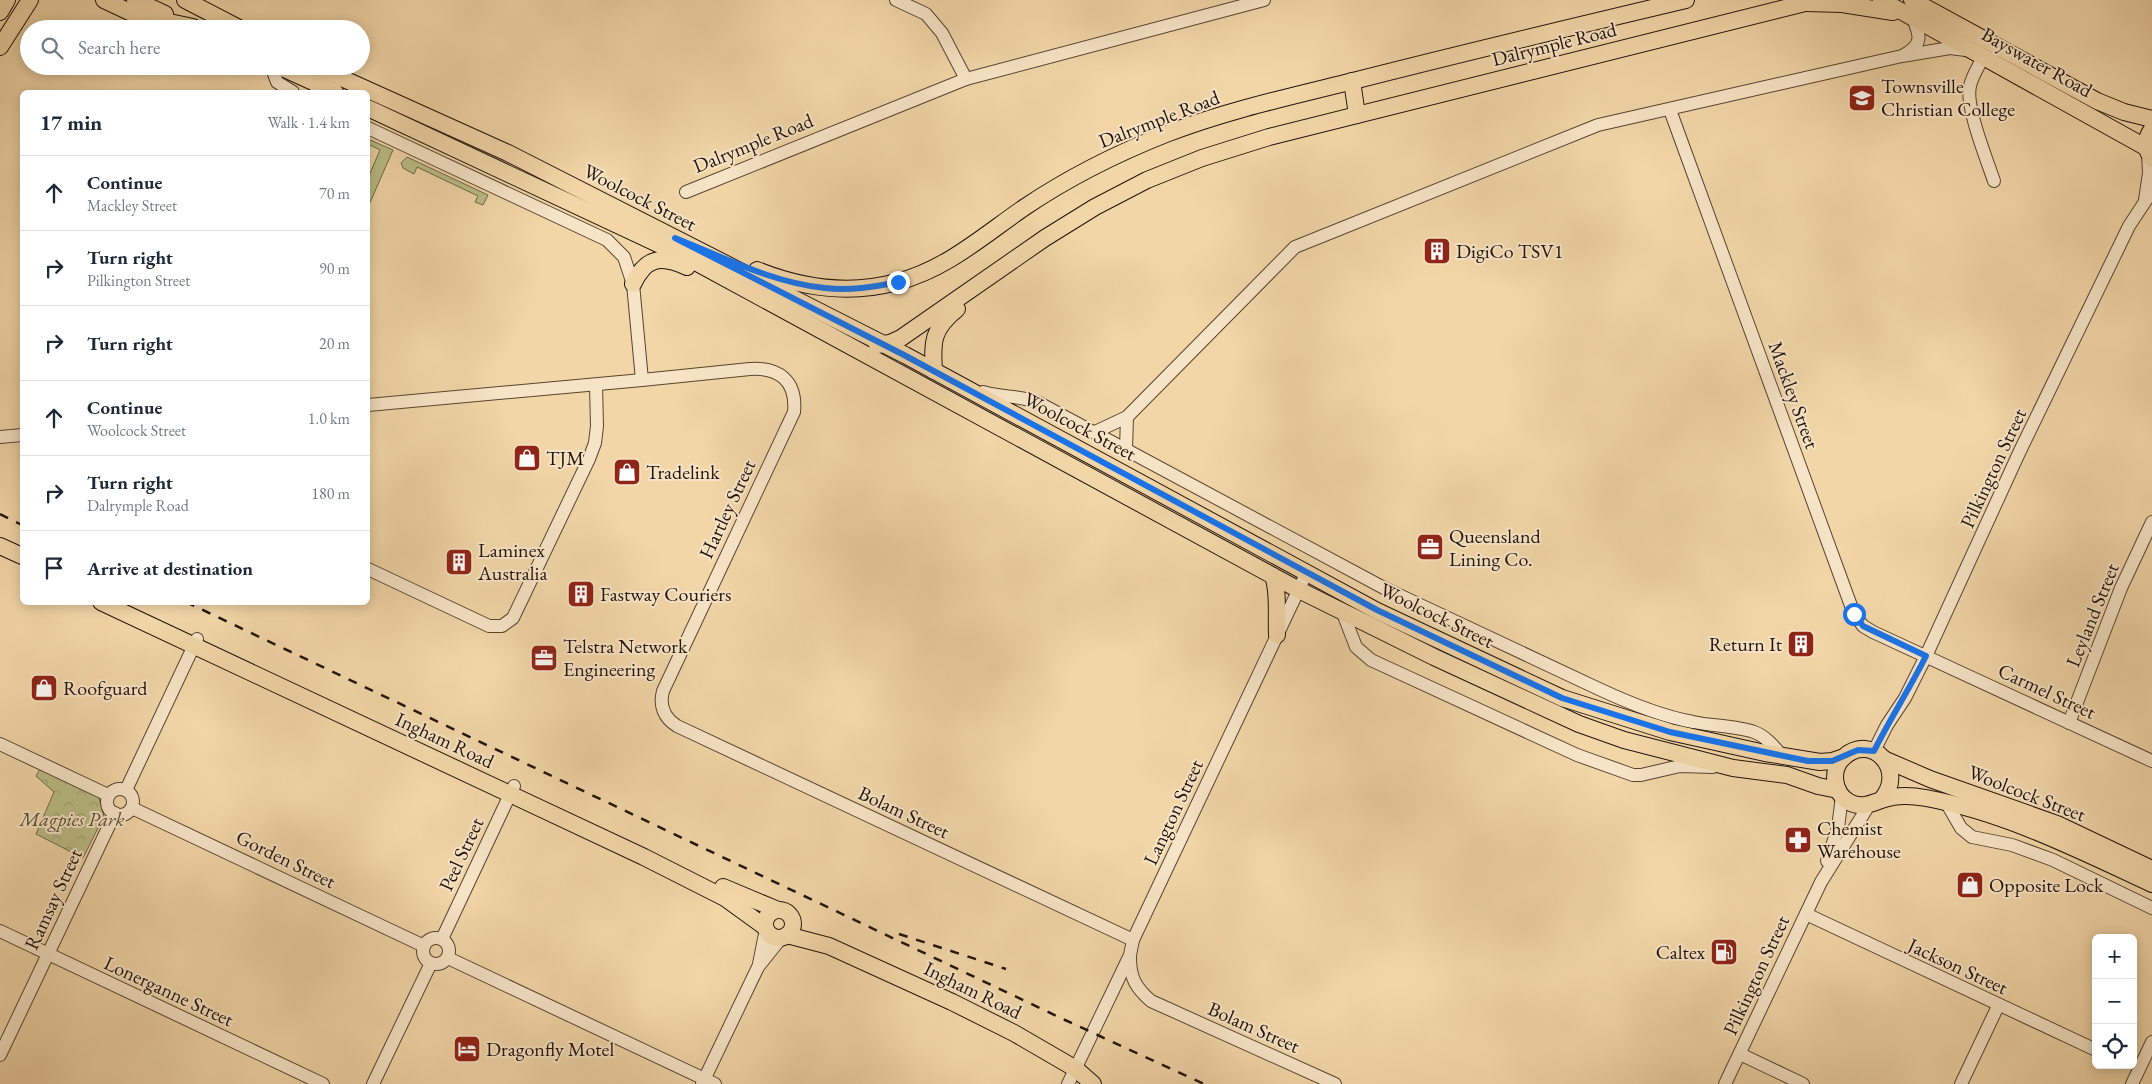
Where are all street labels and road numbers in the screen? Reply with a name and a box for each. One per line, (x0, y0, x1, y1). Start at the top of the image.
street label: Dalrymple Road (1489, 16, 1620, 72)
street label: Bayswater Road (1977, 21, 2098, 104)
street label: Dalrymple Road (1095, 84, 1224, 154)
street label: Dalrymple Road (689, 107, 818, 179)
street label: Woolcock Street (579, 157, 702, 237)
street label: Mackley Street (1763, 338, 1826, 453)
street label: Woolcock Street (1019, 385, 1141, 467)
street label: Pilkington Street (1954, 403, 2032, 532)
street label: Hartley Street (693, 455, 762, 563)
street label: Leyland Street (2059, 559, 2125, 671)
street label: Woolcock Street (1376, 576, 1499, 654)
street label: Carmel Street (1994, 657, 2101, 725)
street label: Ingham Road (392, 706, 499, 775)
street label: Langton Street (1137, 754, 1209, 869)
street label: Woolcock Street (1965, 759, 2090, 828)
street label: Bolam Street (854, 780, 954, 845)
street label: Peel Street (433, 812, 490, 895)
street label: Gorden Street (232, 824, 341, 895)
street label: Ramsay Street (18, 844, 88, 954)
street label: Pilkington Street (1717, 910, 1795, 1039)
street label: Jackson Street (1902, 931, 2013, 1001)
street label: Lonerganne Street (100, 950, 239, 1033)
street label: Ingham Road (920, 955, 1027, 1025)
street label: Bolam Street (1204, 995, 1305, 1059)

